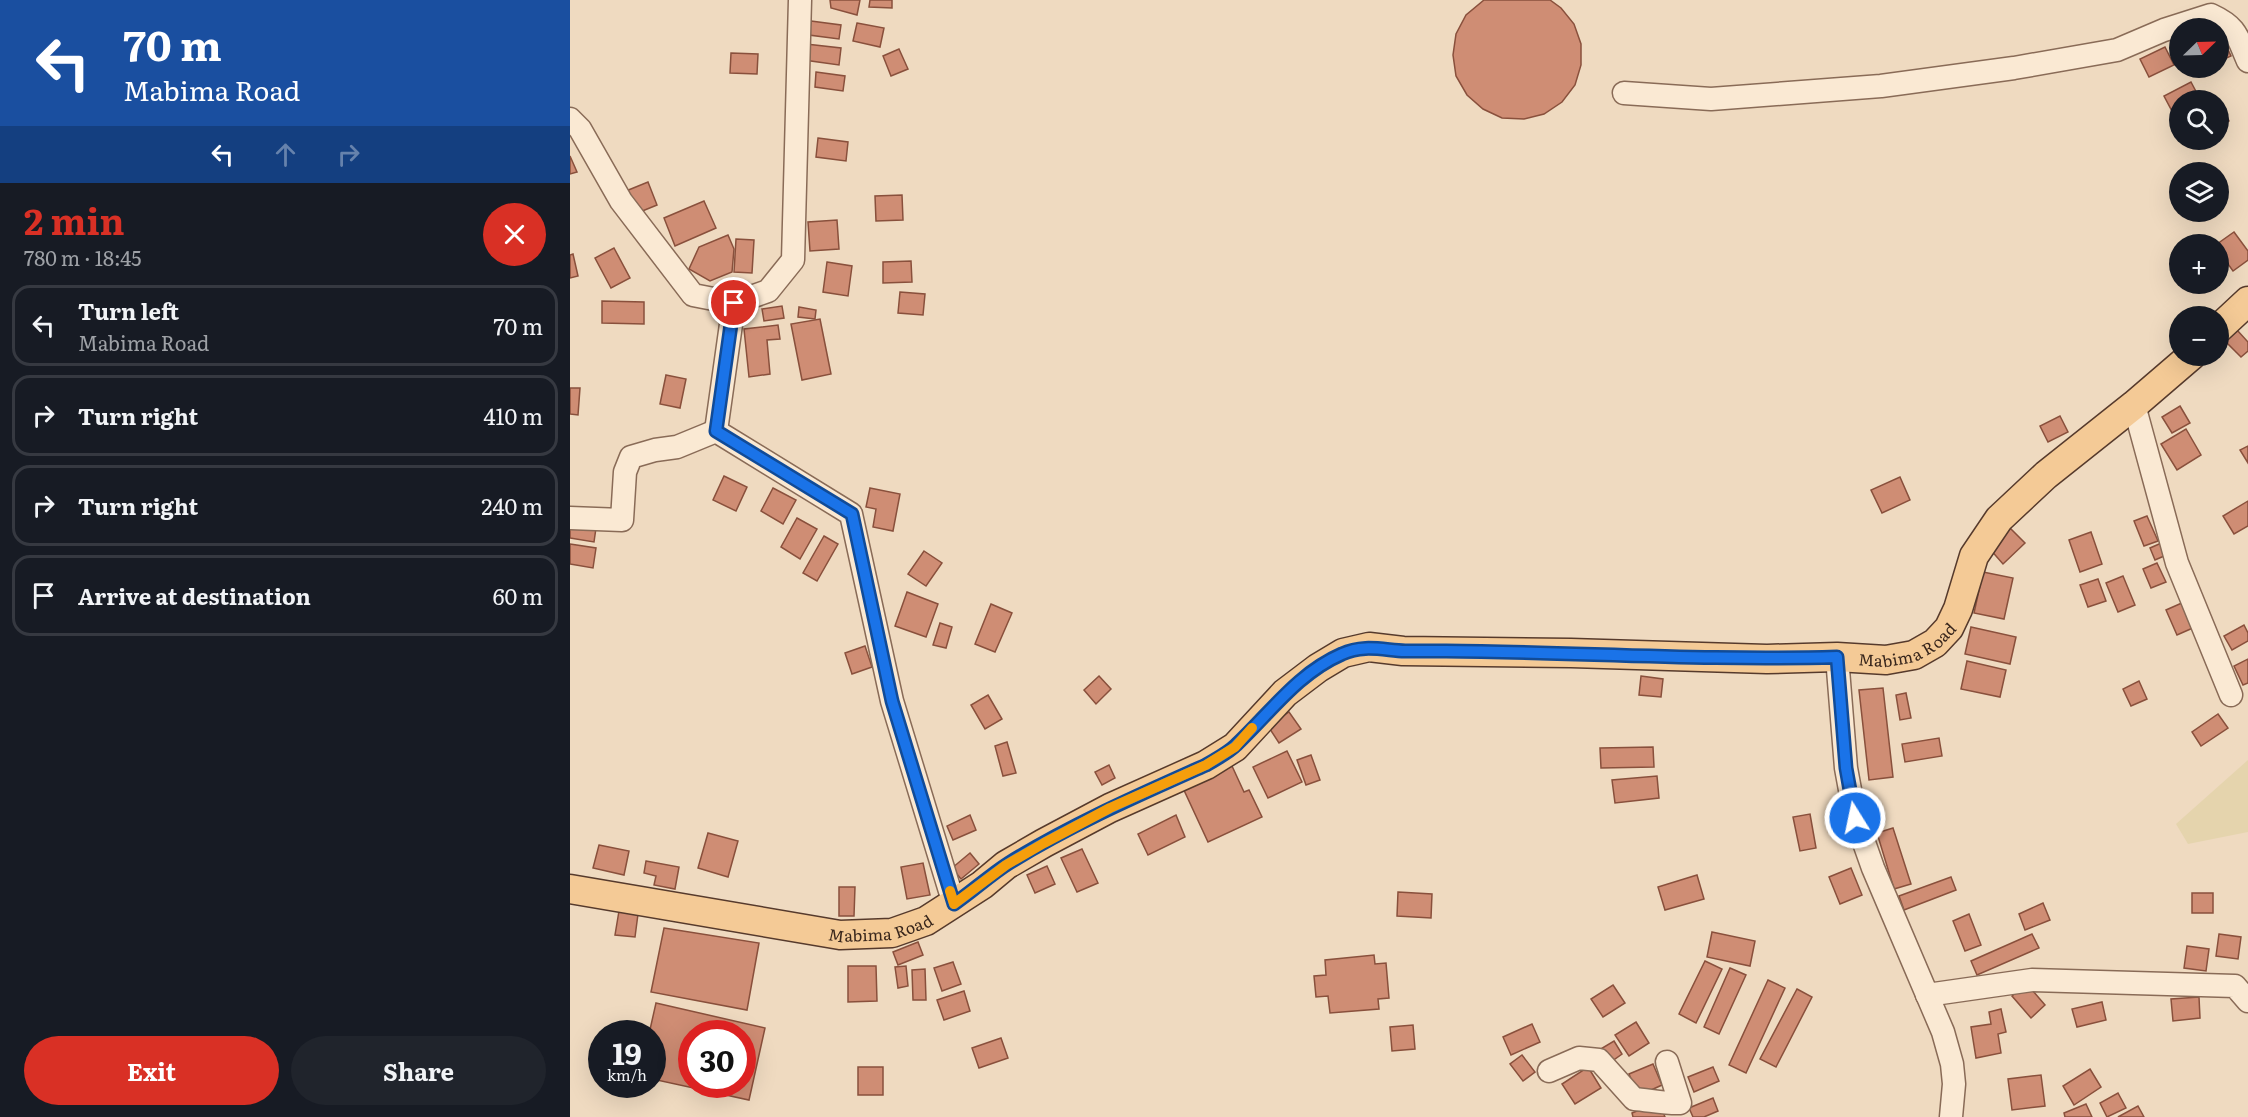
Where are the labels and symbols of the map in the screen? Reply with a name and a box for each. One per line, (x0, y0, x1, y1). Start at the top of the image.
north arrow (2169, 18, 2229, 78)
pin (708, 277, 759, 328)
street label: Mabima Road (1858, 616, 1961, 672)
position arrow (1823, 786, 1887, 850)
street label: Mabima Road (827, 908, 937, 948)
speed limit sign: 30 (678, 1020, 756, 1098)

